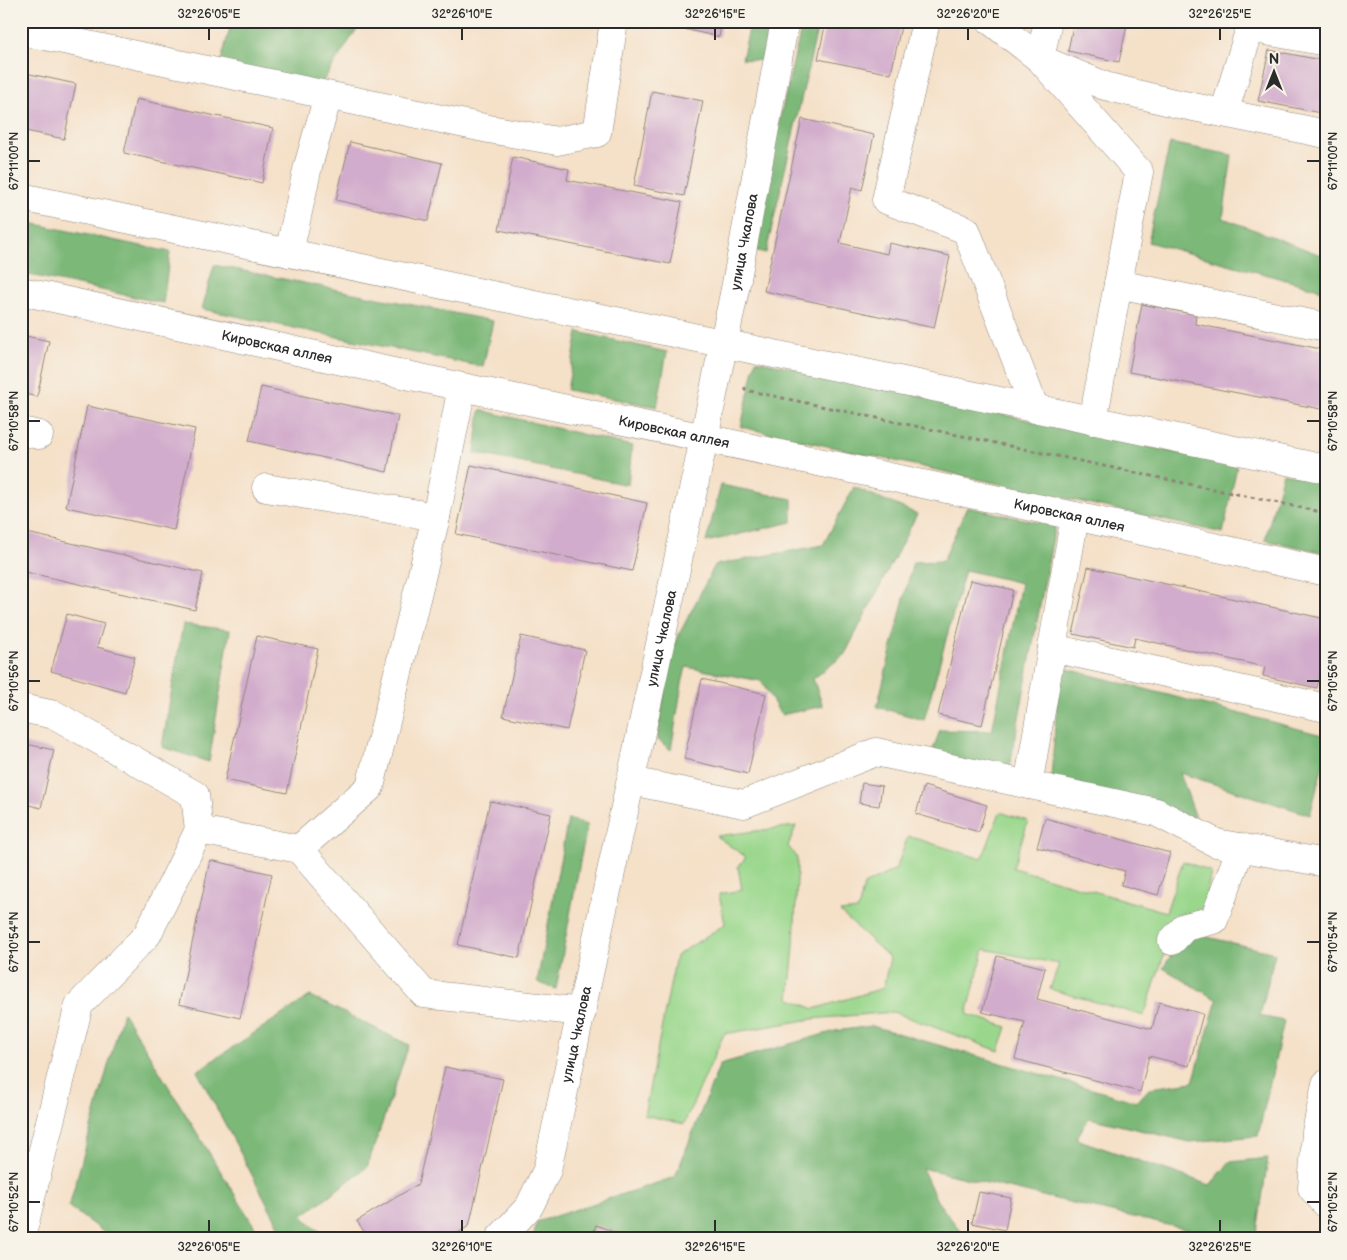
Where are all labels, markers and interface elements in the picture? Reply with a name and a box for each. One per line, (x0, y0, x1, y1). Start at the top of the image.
text: 32°26'05"E (177, 7, 241, 22)
text: 32°26'10"E (432, 7, 492, 22)
text: 32°26'15"E (685, 7, 745, 22)
text: 32°26'20"E (936, 7, 1000, 22)
text: 32°26'25"E (1188, 7, 1252, 22)
north arrow (1250, 48, 1300, 98)
text: N (1269, 51, 1279, 68)
text: 67°11'00"N (7, 132, 22, 190)
text: 67°11'00"N (1326, 132, 1341, 190)
street label: улица Чкалова (727, 191, 762, 292)
street label: Кировская аллея (220, 327, 334, 368)
text: 67°10'58"N (7, 391, 22, 451)
text: 67°10'58"N (1326, 391, 1341, 451)
street label: Кировская аллея (617, 412, 731, 452)
street label: Кировская аллея (1012, 495, 1127, 536)
street label: улица Чкалова (643, 588, 681, 688)
text: 67°10'56"N (7, 651, 22, 711)
text: 67°10'56"N (1326, 651, 1341, 711)
text: 67°10'54"N (7, 912, 22, 972)
text: 67°10'54"N (1326, 912, 1341, 972)
street label: улица Чкалова (558, 984, 595, 1084)
text: 67°10'52"N (7, 1172, 22, 1232)
text: 67°10'52"N (1326, 1172, 1341, 1232)
text: 32°26'05"E (177, 1240, 241, 1255)
text: 32°26'10"E (432, 1240, 492, 1255)
text: 32°26'15"E (685, 1240, 745, 1255)
text: 32°26'20"E (936, 1240, 1000, 1255)
text: 32°26'25"E (1188, 1240, 1252, 1255)

